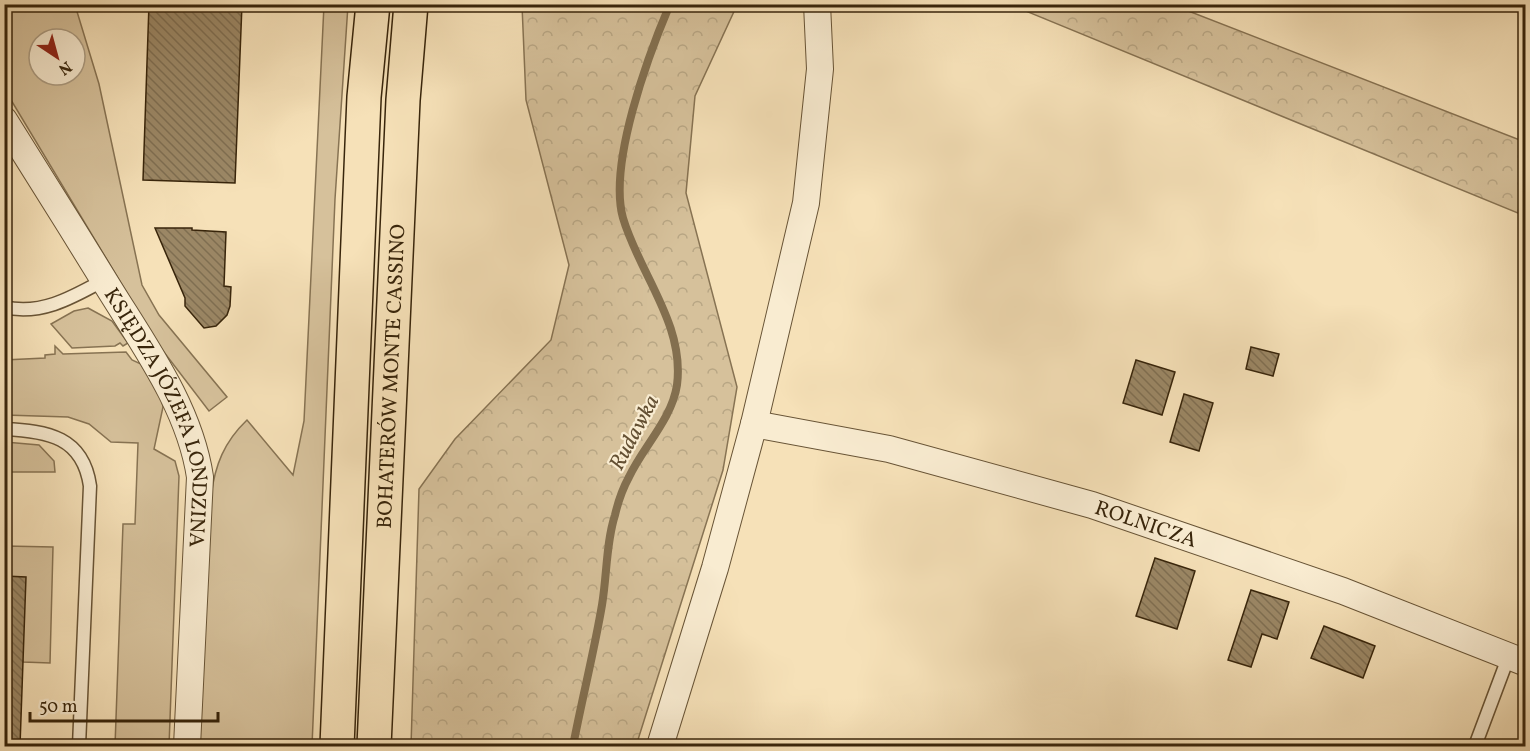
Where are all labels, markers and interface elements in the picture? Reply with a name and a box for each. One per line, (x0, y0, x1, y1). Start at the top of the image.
north arrow (27, 27, 87, 87)
text: N (53, 55, 76, 80)
street label: BOHATERÓW MONTE CASSINO (371, 224, 413, 529)
street label: KSIĘDZA JÓZEFA LONDZINA (96, 283, 214, 548)
water label: Rudawka (602, 390, 668, 477)
street label: ROLNICZA (1091, 494, 1201, 556)
scale bar (30, 685, 218, 723)
text: 50 m (39, 695, 78, 720)

